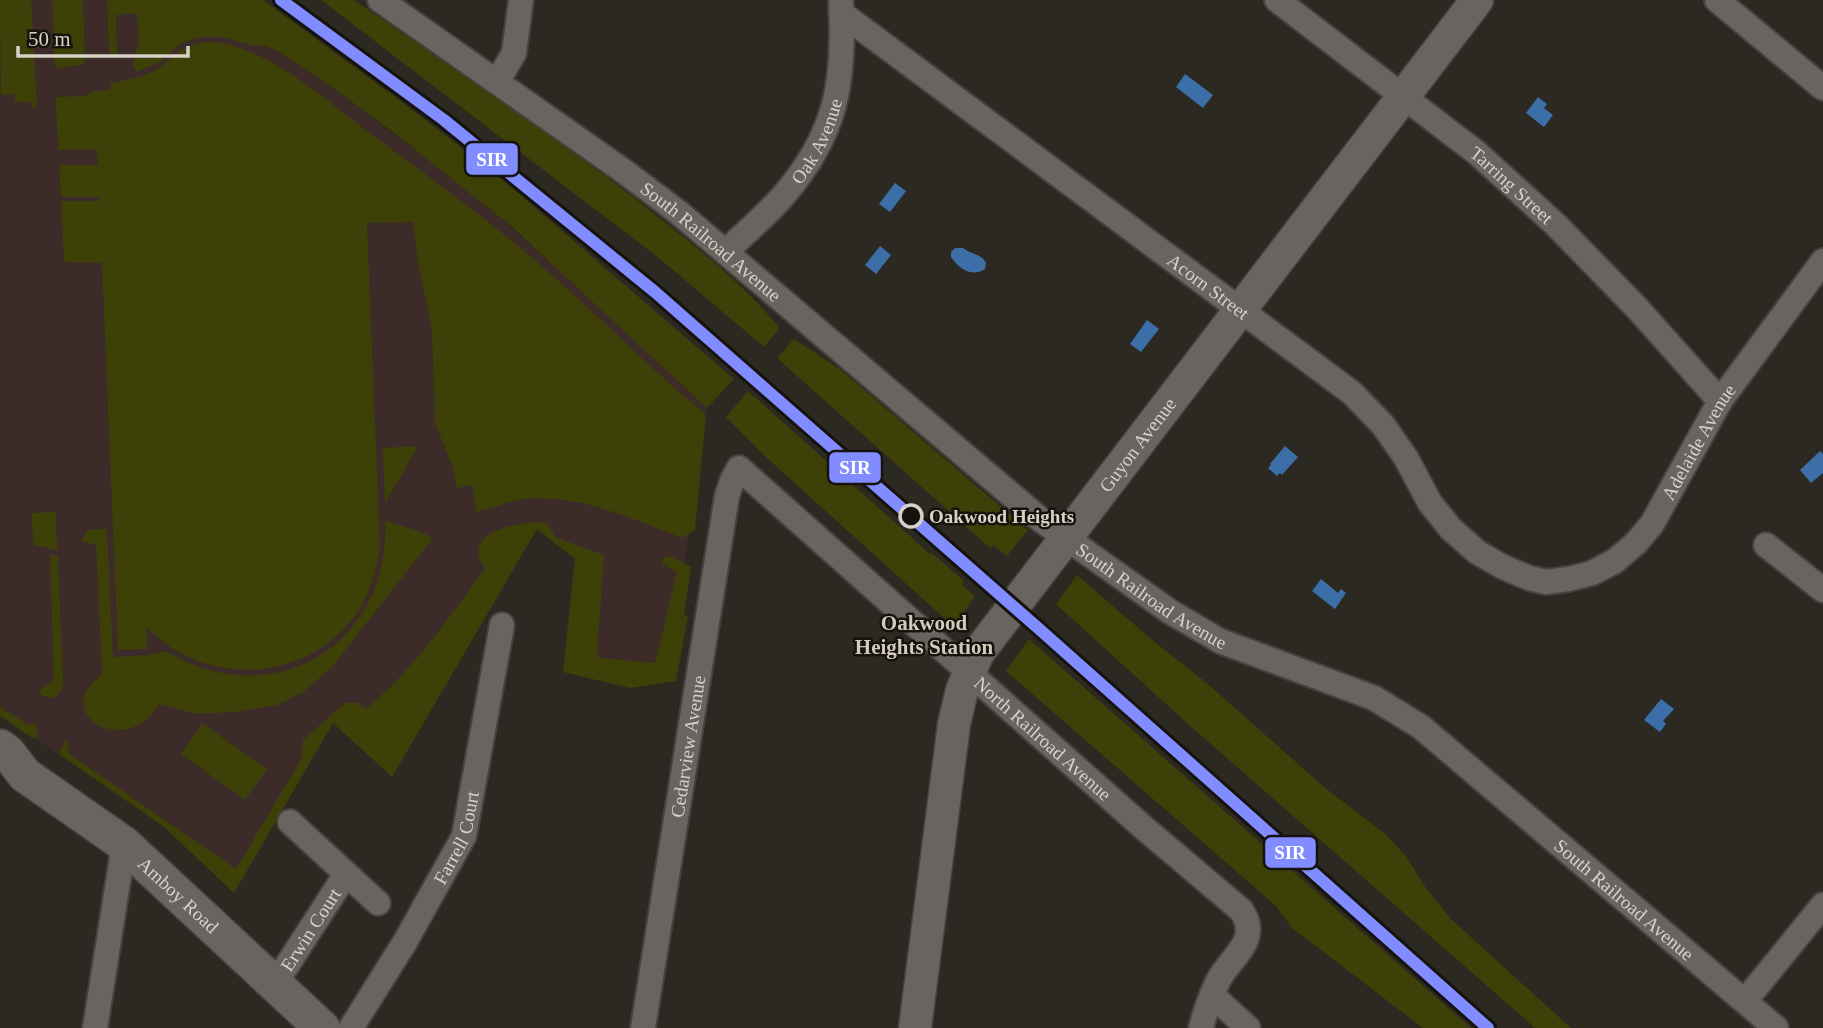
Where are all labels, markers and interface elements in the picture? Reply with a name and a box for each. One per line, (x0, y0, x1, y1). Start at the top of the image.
scale bar (18, 14, 187, 58)
text: 50 m (28, 27, 71, 51)
street label: Oak Avenue (786, 96, 846, 188)
line badge: SIR (465, 142, 519, 176)
street label: Tarring Street (1467, 142, 1558, 228)
text: SIR (476, 149, 508, 170)
street label: South Railroad Avenue (637, 177, 786, 306)
street label: Acorn Street (1163, 249, 1254, 324)
street label: Adelaide Avenue (1657, 380, 1739, 504)
street label: Guyon Avenue (1095, 393, 1180, 496)
line badge: SIR (828, 451, 882, 484)
text: SIR (839, 457, 871, 478)
marker: Oakwood Heights (899, 504, 923, 528)
place label: Oakwood Heights (929, 506, 1074, 527)
street label: South Railroad Avenue (1073, 538, 1229, 653)
district label: Oakwood Heights Station (855, 611, 993, 659)
street label: North Railroad Avenue (970, 672, 1116, 805)
street label: Cedarview Avenue (666, 674, 709, 819)
street label: Farrell Court (429, 789, 483, 888)
street label: South Railroad Avenue (1550, 834, 1698, 964)
line badge: SIR (1264, 836, 1317, 869)
text: SIR (1274, 842, 1306, 863)
street label: Amboy Road (134, 852, 223, 937)
street label: Erwin Court (276, 883, 345, 975)

